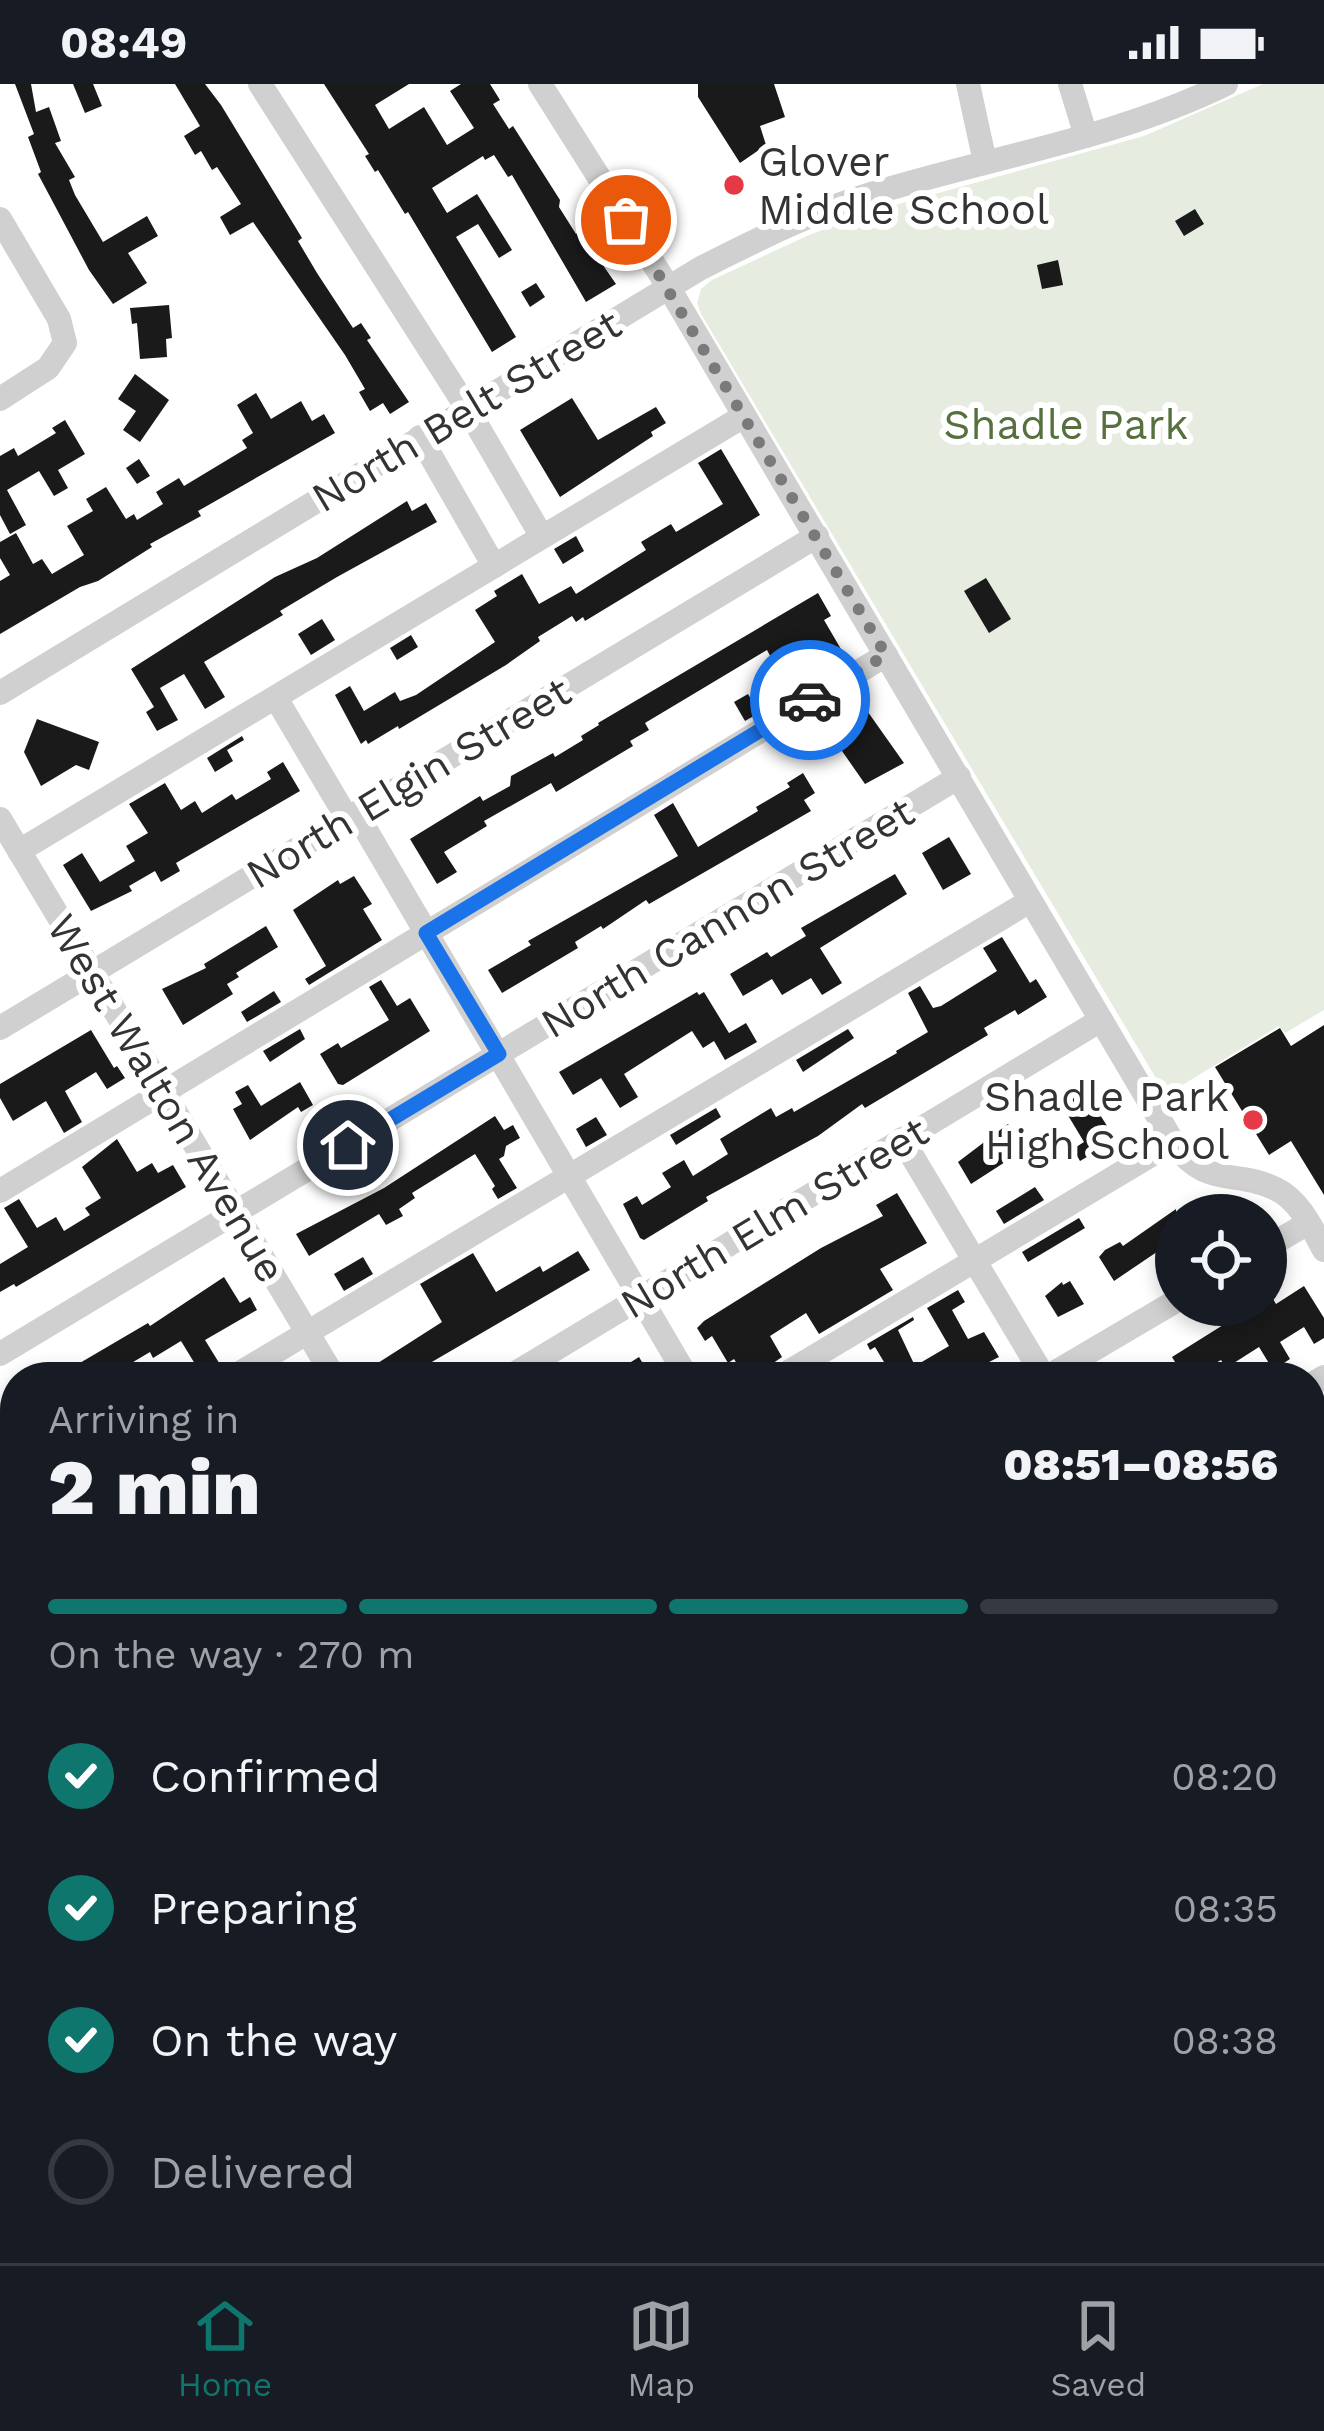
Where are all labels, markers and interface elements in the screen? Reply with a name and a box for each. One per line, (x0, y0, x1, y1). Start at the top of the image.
text: 08:49 (60, 16, 188, 69)
place label: Glover Middle School (758, 137, 1049, 234)
pin (575, 169, 677, 271)
marker: Glover Middle School (721, 172, 747, 198)
icon: bag (593, 187, 659, 253)
street label: North Belt Street (303, 299, 630, 522)
park label: Shadle Park (944, 400, 1188, 449)
courier (750, 640, 870, 760)
street label: North Elgin Street (237, 666, 579, 899)
icon: car (777, 667, 843, 733)
street label: North Cannon Street (532, 787, 922, 1048)
street label: West Walton Avenue (37, 905, 296, 1291)
place label: Shadle Park High School (984, 1072, 1229, 1169)
pin (297, 1094, 399, 1196)
street label: North Elm Street (612, 1106, 937, 1329)
marker: Shadle Park High School (1240, 1107, 1266, 1133)
icon: home (315, 1112, 381, 1178)
map controls (1155, 1194, 1287, 1326)
button: locate (1155, 1194, 1287, 1326)
text: Arriving in (48, 1397, 239, 1442)
text: 08:51–08:56 (1003, 1438, 1278, 1491)
text: 2 min (48, 1441, 261, 1533)
text: On the way · 270 m (48, 1632, 415, 1677)
icon: check (48, 1743, 114, 1809)
text: Confirmed (150, 1750, 381, 1803)
text: 08:20 (1171, 1754, 1278, 1799)
icon: check (48, 1875, 114, 1941)
text: Preparing (150, 1882, 357, 1935)
text: 08:35 (1173, 1886, 1278, 1931)
icon: check (48, 2007, 114, 2073)
text: On the way (150, 2014, 397, 2067)
text: 08:38 (1171, 2018, 1278, 2063)
text: Delivered (150, 2146, 355, 2199)
tab: Home (178, 2293, 272, 2404)
tab: Map (628, 2293, 695, 2404)
tab: Saved (1050, 2293, 1146, 2404)

